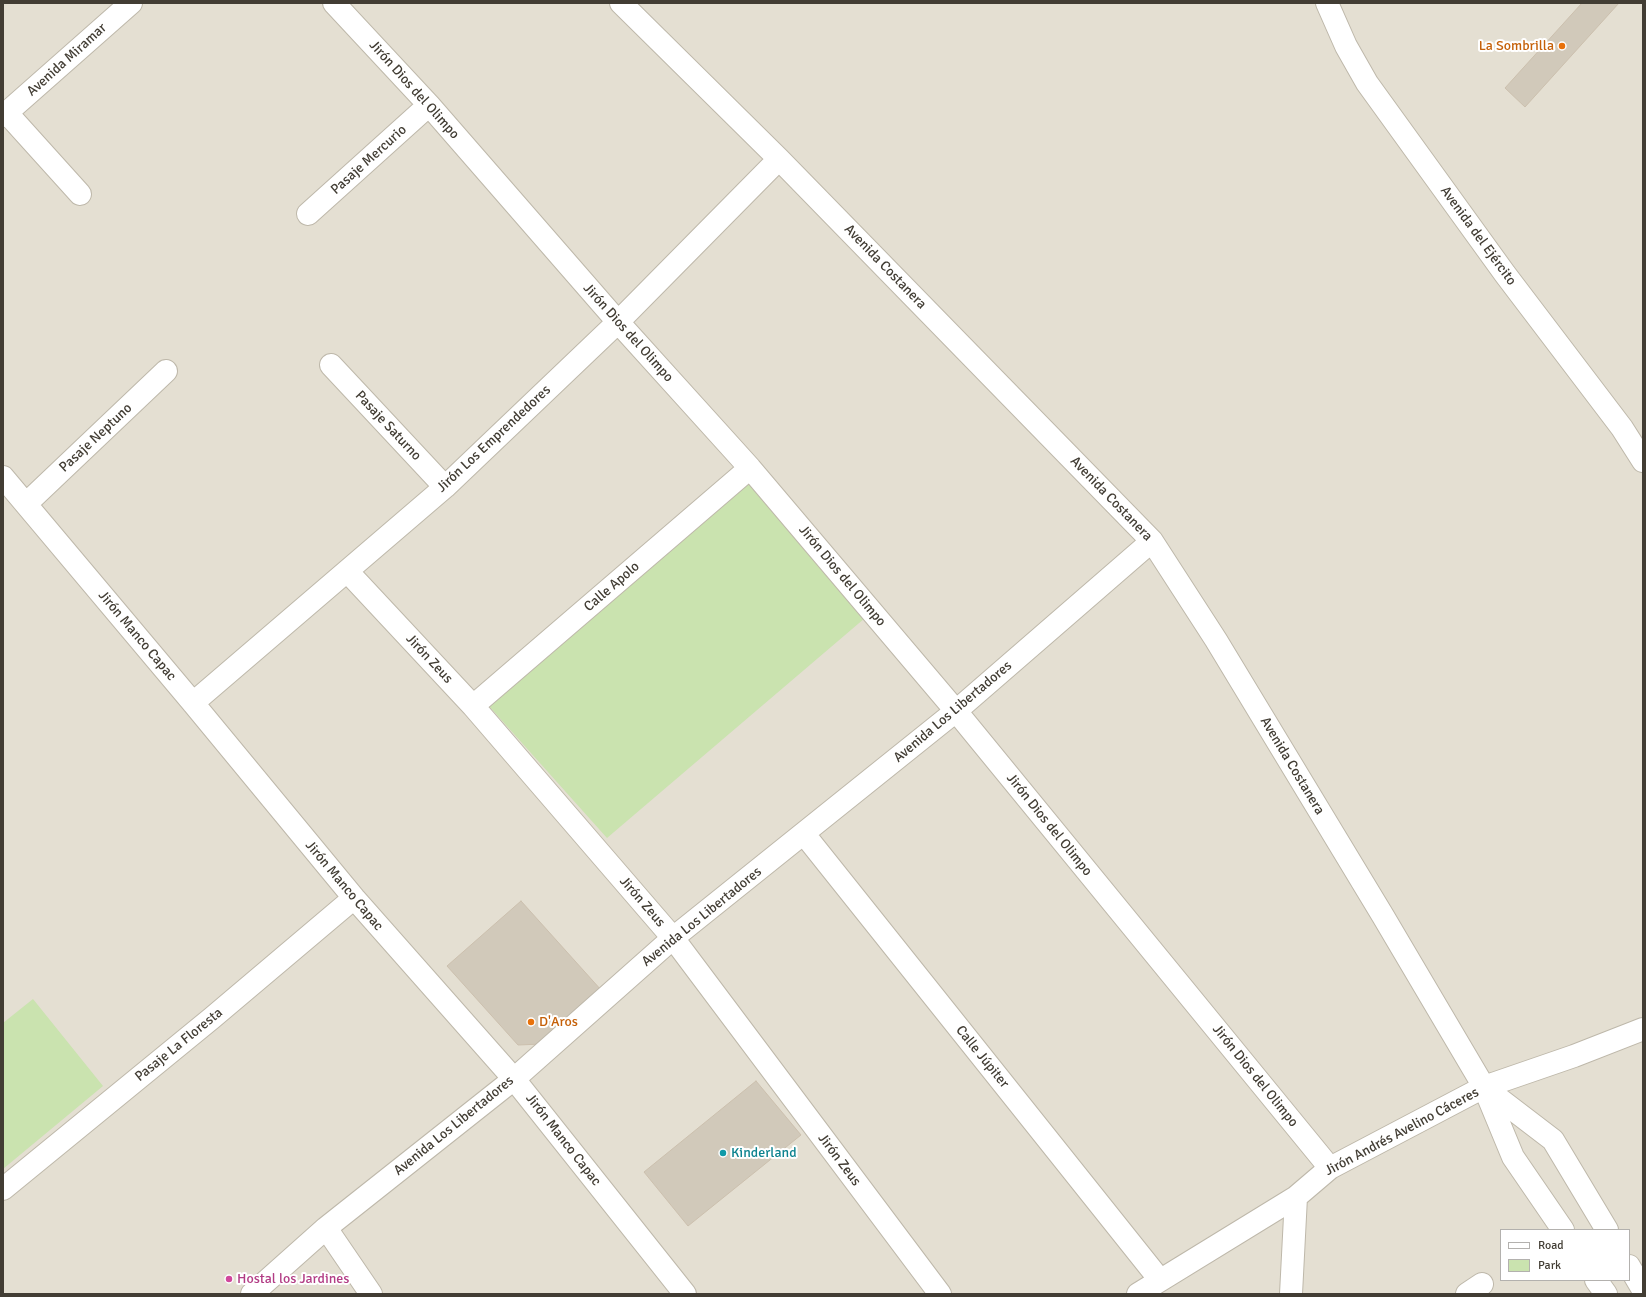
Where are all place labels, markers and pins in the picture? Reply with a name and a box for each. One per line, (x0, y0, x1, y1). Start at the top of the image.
place label: La Sombrilla (1479, 38, 1554, 54)
marker: La Sombrilla (1557, 41, 1567, 51)
place label: D'Aros (539, 1014, 578, 1030)
marker: D'Aros (526, 1017, 536, 1027)
place label: Kinderland (731, 1145, 797, 1161)
marker: Kinderland (718, 1148, 728, 1158)
place label: Hostal los Jardines (237, 1271, 349, 1287)
marker: Hostal los Jardines (224, 1274, 234, 1284)

